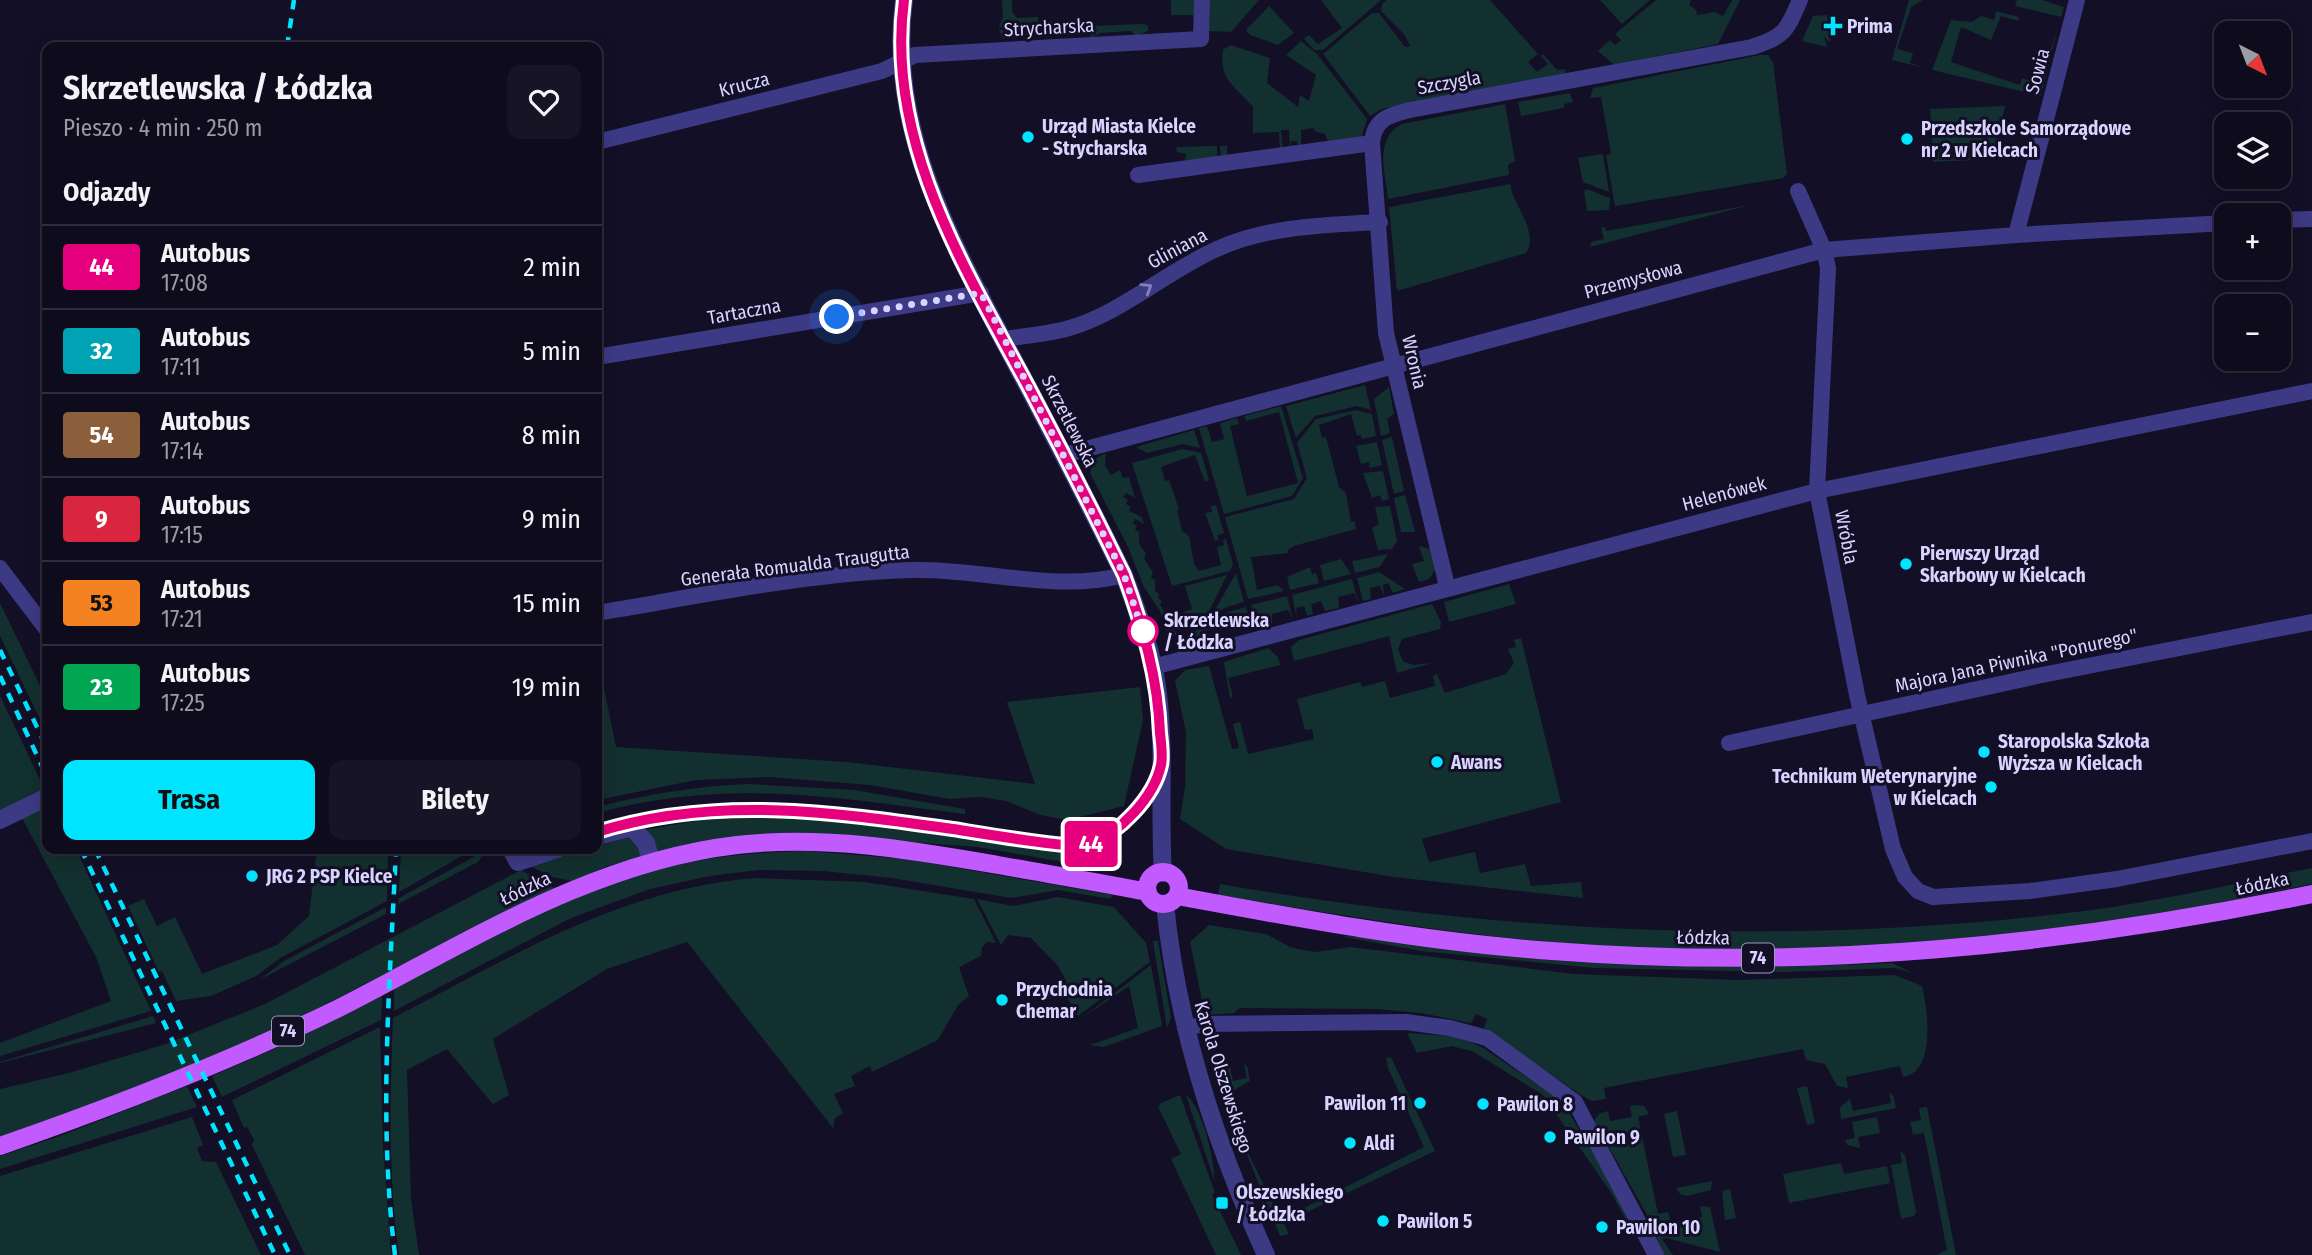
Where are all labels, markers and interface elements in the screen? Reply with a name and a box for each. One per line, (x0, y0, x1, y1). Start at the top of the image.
street label: Strycharska (1003, 14, 1095, 41)
place label: Prima (1847, 15, 1893, 38)
marker: Prima (1825, 18, 1841, 34)
north arrow (2214, 21, 2291, 98)
map controls (2214, 21, 2291, 371)
street label: Sowia (2020, 46, 2055, 96)
button: heart (507, 65, 581, 139)
street label: Szczygla (1416, 66, 1483, 99)
street label: Krucza (716, 67, 772, 102)
text: Skrzetlewska / Łódzka (63, 68, 373, 108)
button: layers (2214, 112, 2291, 189)
text: Pieszo · 4 min · 250 m (63, 114, 262, 142)
place label: Urząd Miasta Kielce - Strycharska (1042, 115, 1196, 160)
place label: Przedszkole Samorządowe nr 2 w Kielcach (1921, 117, 2131, 162)
marker: Urząd Miasta Kielce - Strycharska (1020, 129, 1036, 145)
marker: Przedszkole Samorządowe nr 2 w Kielcach (1899, 131, 1915, 147)
text: Odjazdy (63, 177, 150, 208)
button: + (2214, 203, 2291, 280)
street label: Gliniana (1144, 223, 1211, 274)
text: Autobus (161, 238, 250, 269)
text: 2 min (523, 252, 581, 283)
text: 44 (89, 253, 114, 281)
street label: Przemysłowa (1582, 255, 1685, 304)
text: 17:08 (161, 269, 208, 297)
one-way arrow (1140, 283, 1153, 296)
street label: Tartaczna (706, 294, 783, 329)
button: − (2214, 294, 2291, 371)
your location (819, 299, 854, 334)
text: Autobus (161, 322, 250, 353)
street label: Wronia (1397, 333, 1432, 391)
text: 5 min (523, 336, 581, 367)
text: 32 (90, 337, 113, 365)
text: 17:11 (161, 353, 201, 381)
street label: Skrzetlewska (1037, 371, 1103, 471)
text: Autobus (161, 406, 250, 437)
text: 8 min (522, 420, 581, 451)
text: 54 (89, 421, 114, 449)
text: 17:14 (161, 437, 203, 465)
street label: Helenówek (1680, 471, 1769, 516)
text: Autobus (161, 490, 250, 521)
text: 9 min (522, 504, 581, 535)
text: 9 (95, 505, 108, 533)
street label: Wróbla (1830, 508, 1863, 566)
text: 17:15 (161, 521, 203, 549)
street label: Generała Romualda Traugutta (679, 540, 911, 591)
place label: Pierwszy Urząd Skarbowy w Kielcach (1920, 542, 2086, 587)
marker: Pierwszy Urząd Skarbowy w Kielcach (1898, 556, 1914, 572)
text: Autobus (161, 574, 250, 605)
text: 15 min (513, 588, 581, 619)
text: 53 (90, 589, 113, 617)
text: 17:21 (161, 605, 203, 633)
place label: Skrzetlewska / Łódzka (1164, 609, 1269, 654)
marker: Skrzetlewska / Łódzka (1128, 616, 1158, 646)
street label: Majora Jana Piwnika "Ponurego" (1893, 624, 2140, 697)
text: Autobus (161, 658, 250, 689)
text: 19 min (512, 672, 581, 703)
text: 23 (90, 673, 113, 701)
text: 17:25 (161, 689, 205, 717)
place label: Staropolska Szkoła Wyższa w Kielcach (1998, 730, 2150, 775)
marker: Staropolska Szkoła Wyższa w Kielcach (1976, 744, 1992, 760)
place label: Awans (1450, 751, 1502, 774)
marker: Awans (1429, 754, 1445, 770)
button: Trasa (63, 760, 315, 840)
button: Bilety (329, 760, 581, 840)
place label: Technikum Weterynaryjne w Kielcach (1772, 765, 1977, 810)
marker: Technikum Weterynaryjne w Kielcach (1983, 779, 1999, 795)
line badge: 44 (1060, 821, 1122, 867)
text: 44 (1079, 830, 1103, 858)
place label: JRG 2 PSP Kielce (265, 865, 393, 888)
street label: Łódzka (496, 866, 555, 911)
street label: Łódzka (2233, 867, 2291, 900)
marker: JRG 2 PSP Kielce (244, 868, 260, 884)
street label: Łódzka (1676, 926, 1730, 949)
road number: 74 (1742, 944, 1774, 973)
place label: Przychodnia Chemar (1016, 978, 1113, 1023)
marker: Przychodnia Chemar (994, 992, 1010, 1008)
street label: Karola Olszewskiego (1189, 998, 1258, 1156)
road number: 74 (272, 1016, 304, 1046)
place label: Pawilon 11 (1324, 1092, 1406, 1115)
place label: Pawilon 8 (1497, 1093, 1573, 1116)
marker: Pawilon 11 (1412, 1095, 1428, 1111)
marker: Pawilon 8 (1475, 1096, 1491, 1112)
place label: Pawilon 9 (1564, 1126, 1640, 1149)
marker: Pawilon 9 (1542, 1129, 1558, 1145)
place label: Aldi (1363, 1132, 1395, 1155)
marker: Aldi (1342, 1135, 1358, 1151)
place label: Olszewskiego / Łódzka (1236, 1181, 1344, 1226)
marker: Olszewskiego / Łódzka (1214, 1195, 1230, 1211)
place label: Pawilon 5 (1397, 1210, 1472, 1233)
marker: Pawilon 5 (1375, 1213, 1391, 1229)
place label: Pawilon 10 (1616, 1216, 1700, 1239)
marker: Pawilon 10 (1594, 1219, 1610, 1235)

